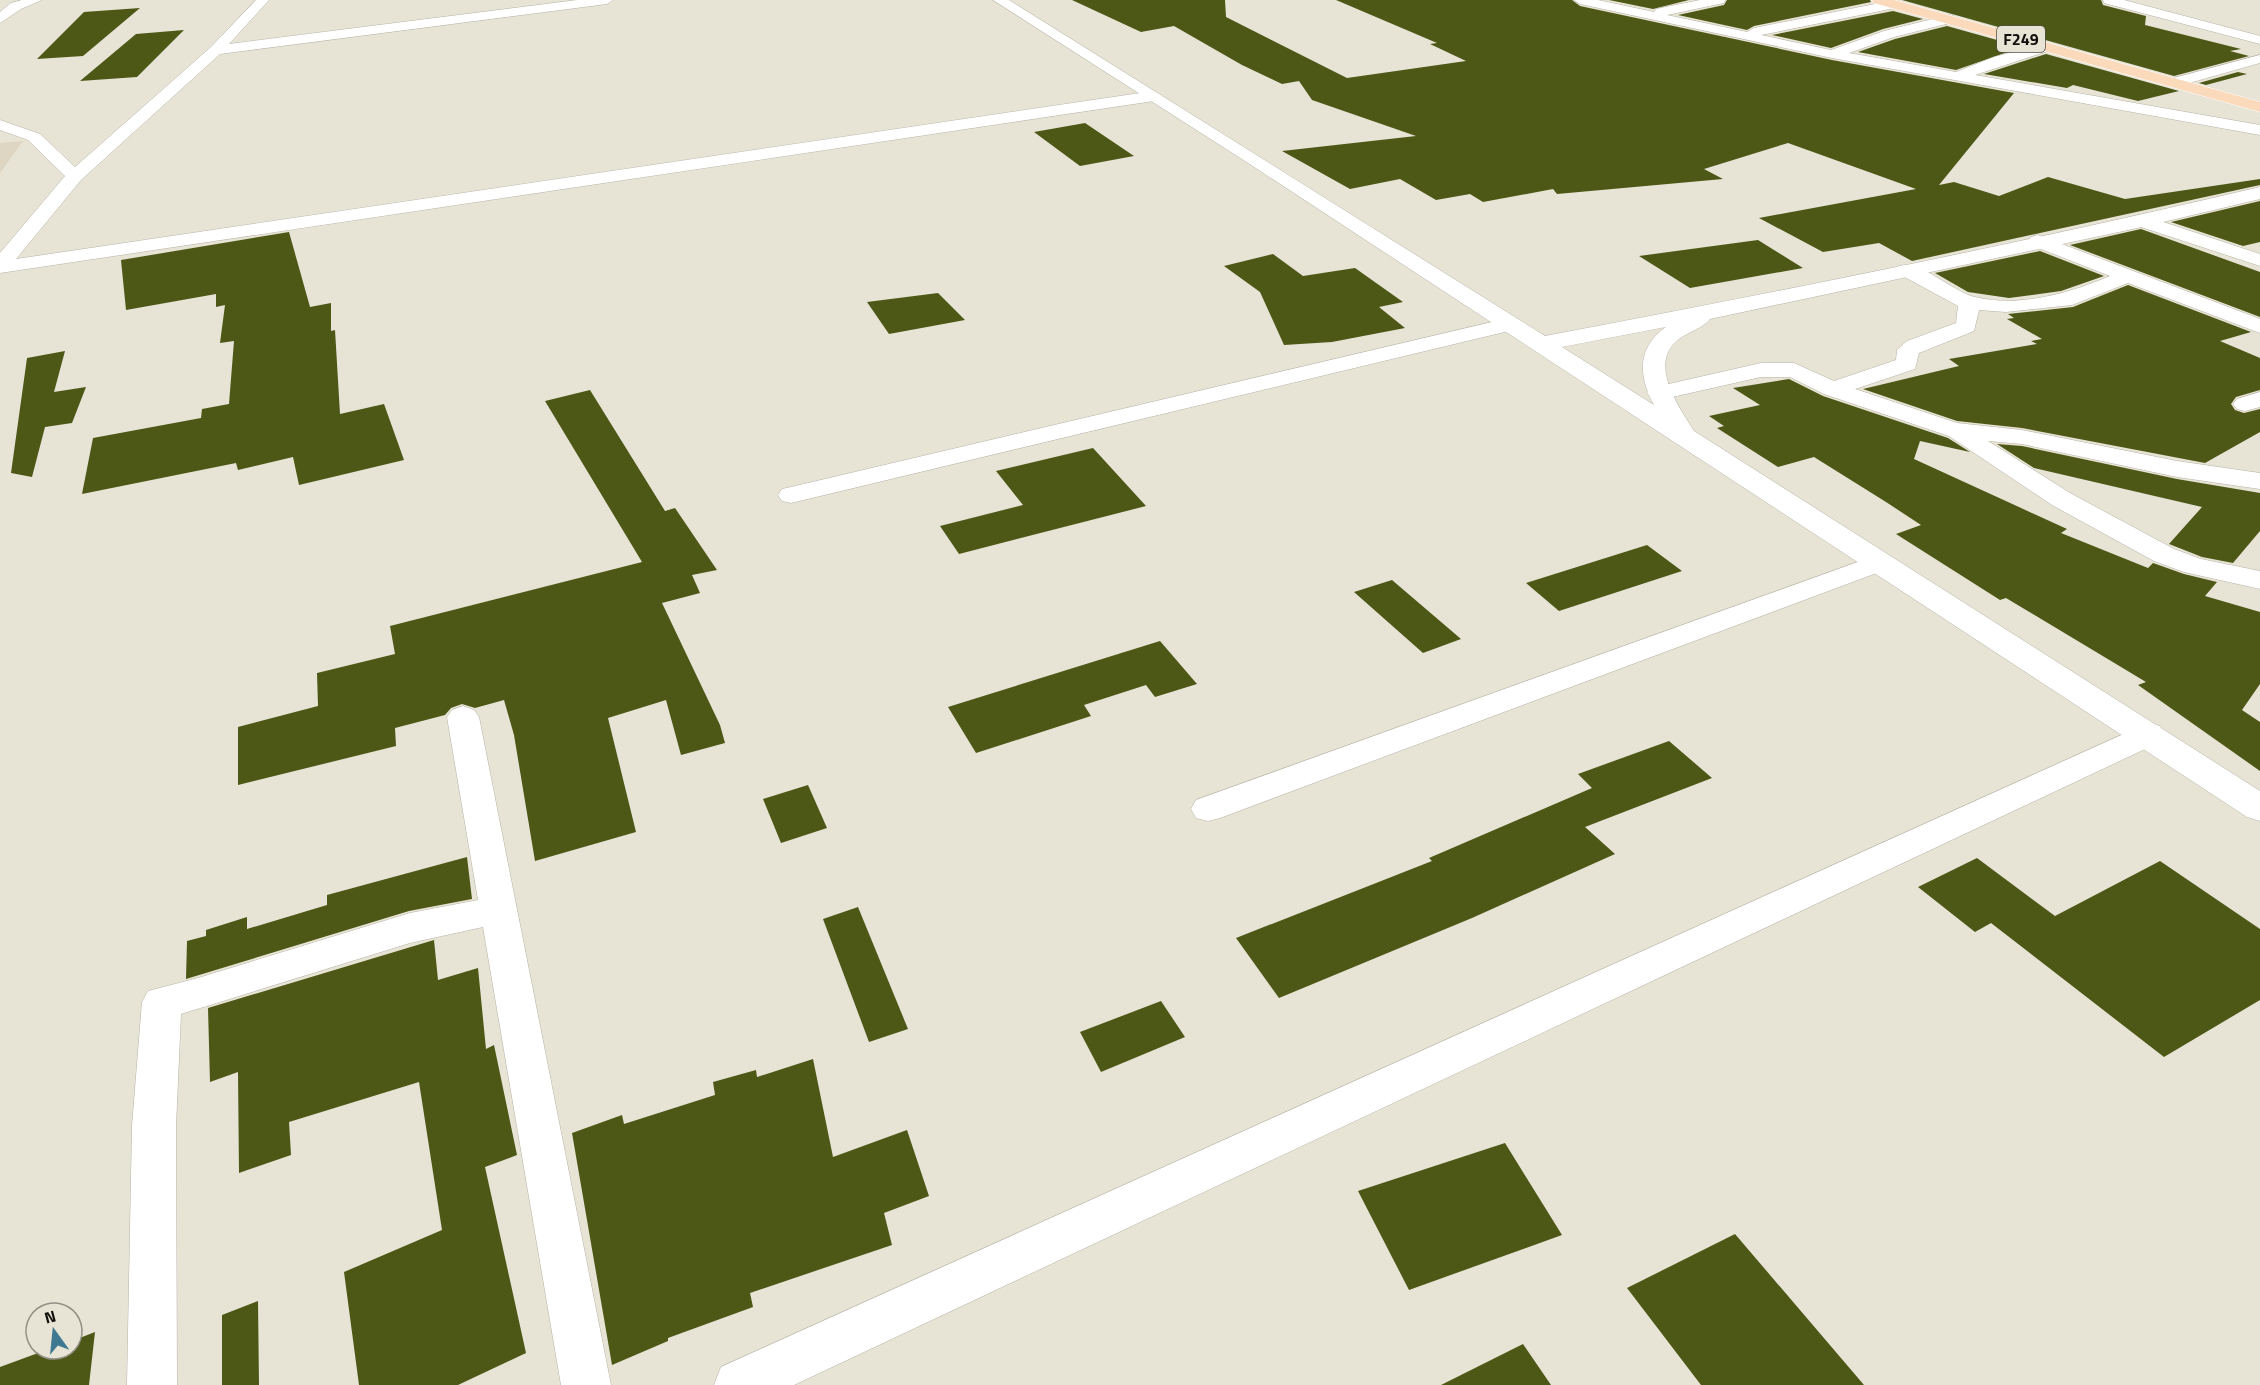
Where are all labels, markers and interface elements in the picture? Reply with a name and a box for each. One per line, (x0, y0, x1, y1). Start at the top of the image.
road number: F249 (1997, 26, 2045, 52)
north arrow (24, 1301, 84, 1361)
text: N (42, 1303, 59, 1330)

